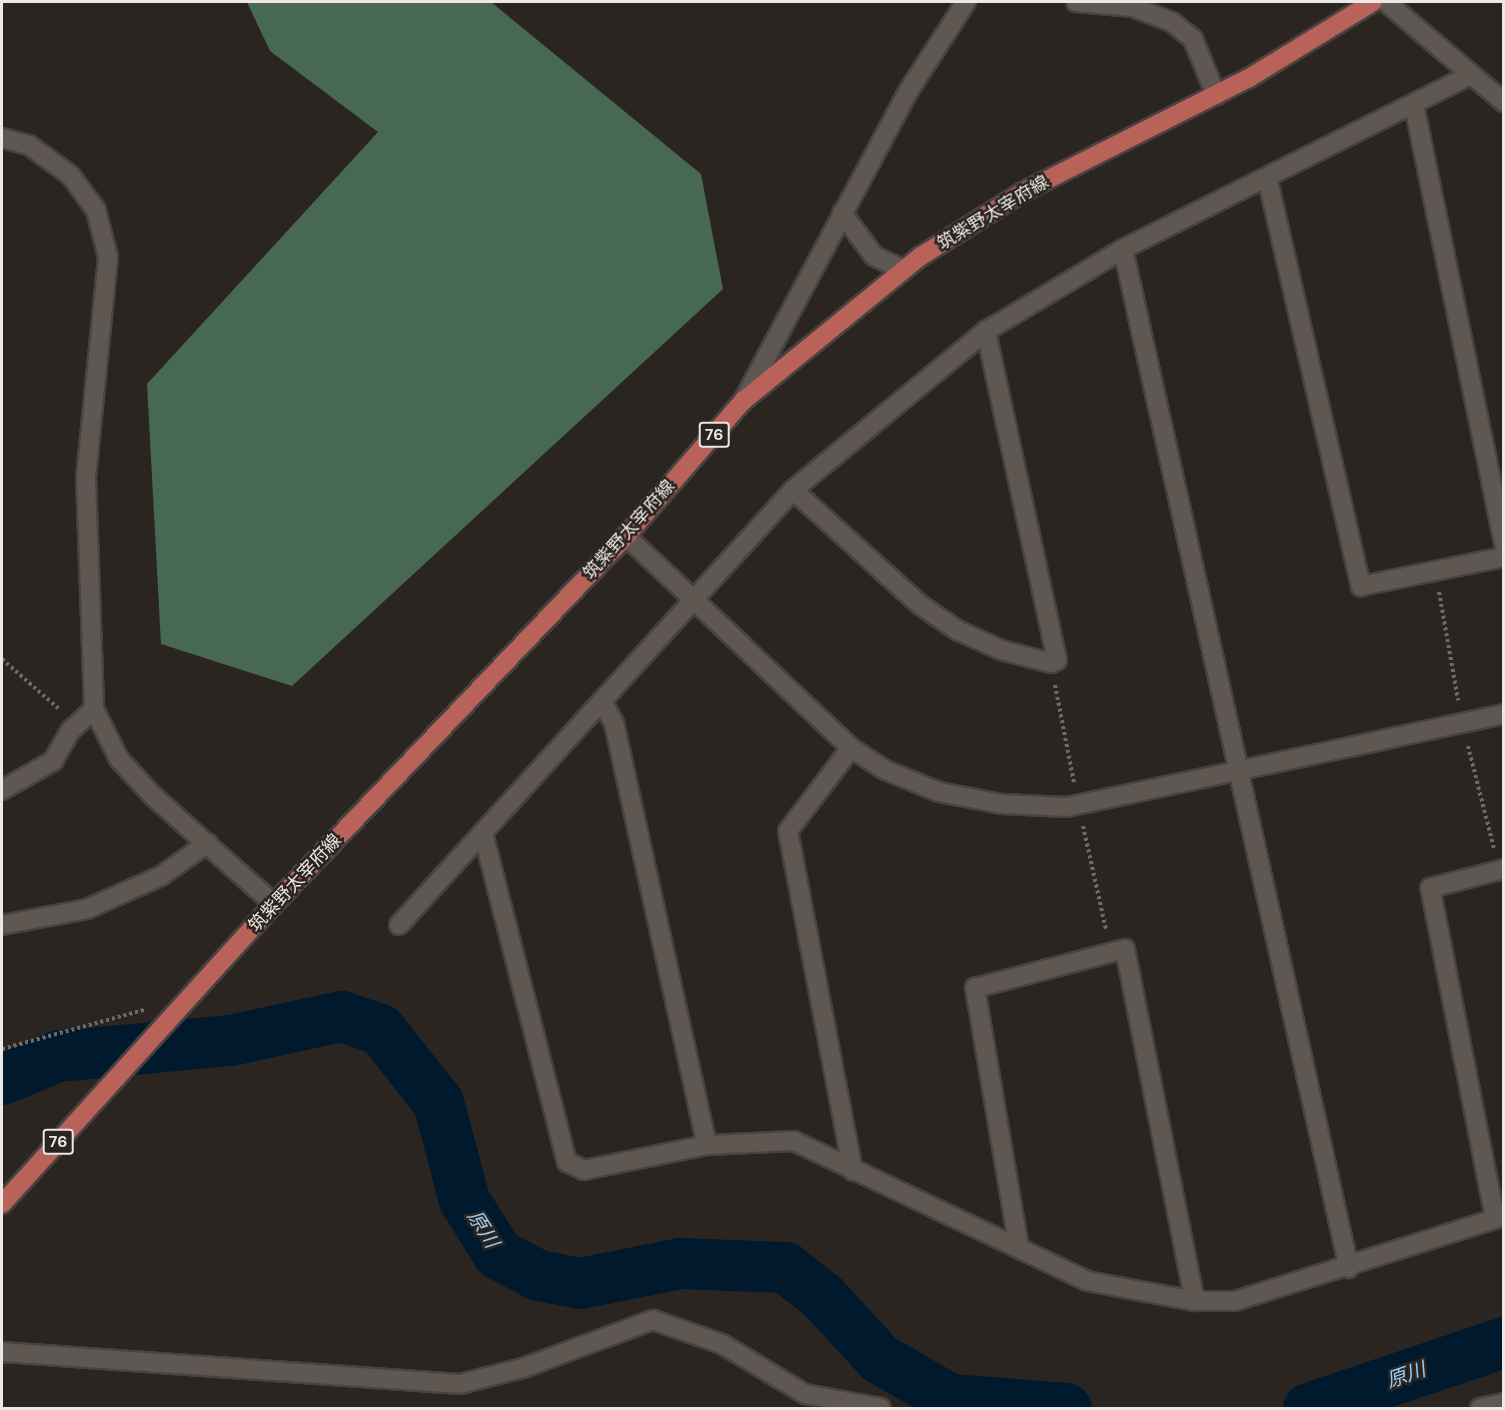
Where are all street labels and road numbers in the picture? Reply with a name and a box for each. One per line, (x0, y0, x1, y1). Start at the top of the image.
street label: 筑紫野太宰府線 (933, 171, 1053, 255)
road number: 76 (698, 422, 730, 448)
street label: 筑紫野太宰府線 (579, 476, 679, 584)
street label: 筑紫野太宰府線 (244, 830, 346, 936)
road number: 76 (42, 1129, 74, 1155)

